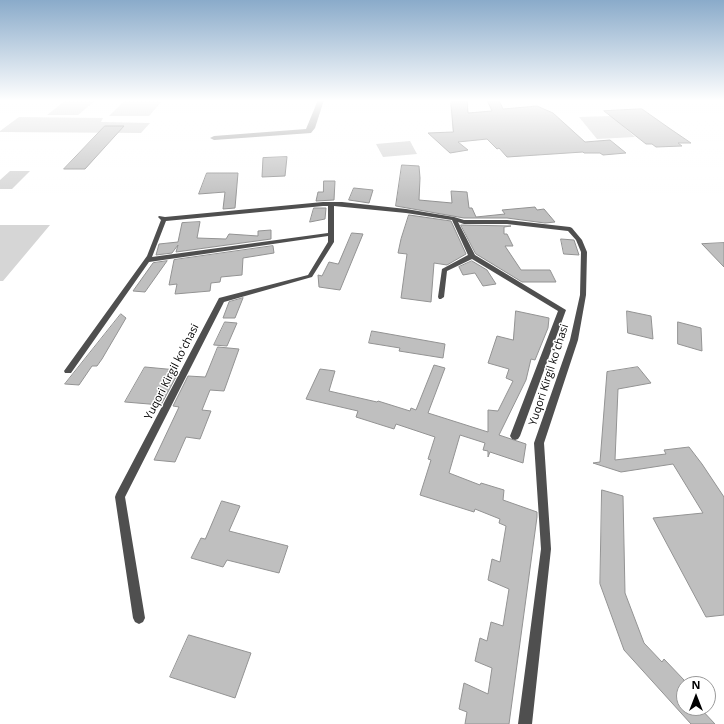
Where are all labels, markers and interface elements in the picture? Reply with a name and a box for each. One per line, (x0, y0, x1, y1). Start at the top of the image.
street label: Yuqori Kirgil koʻchasi (142, 322, 202, 422)
street label: Yuqori Kirgil koʻchasi (526, 323, 572, 427)
north arrow (676, 676, 716, 716)
text: N (692, 677, 700, 692)

